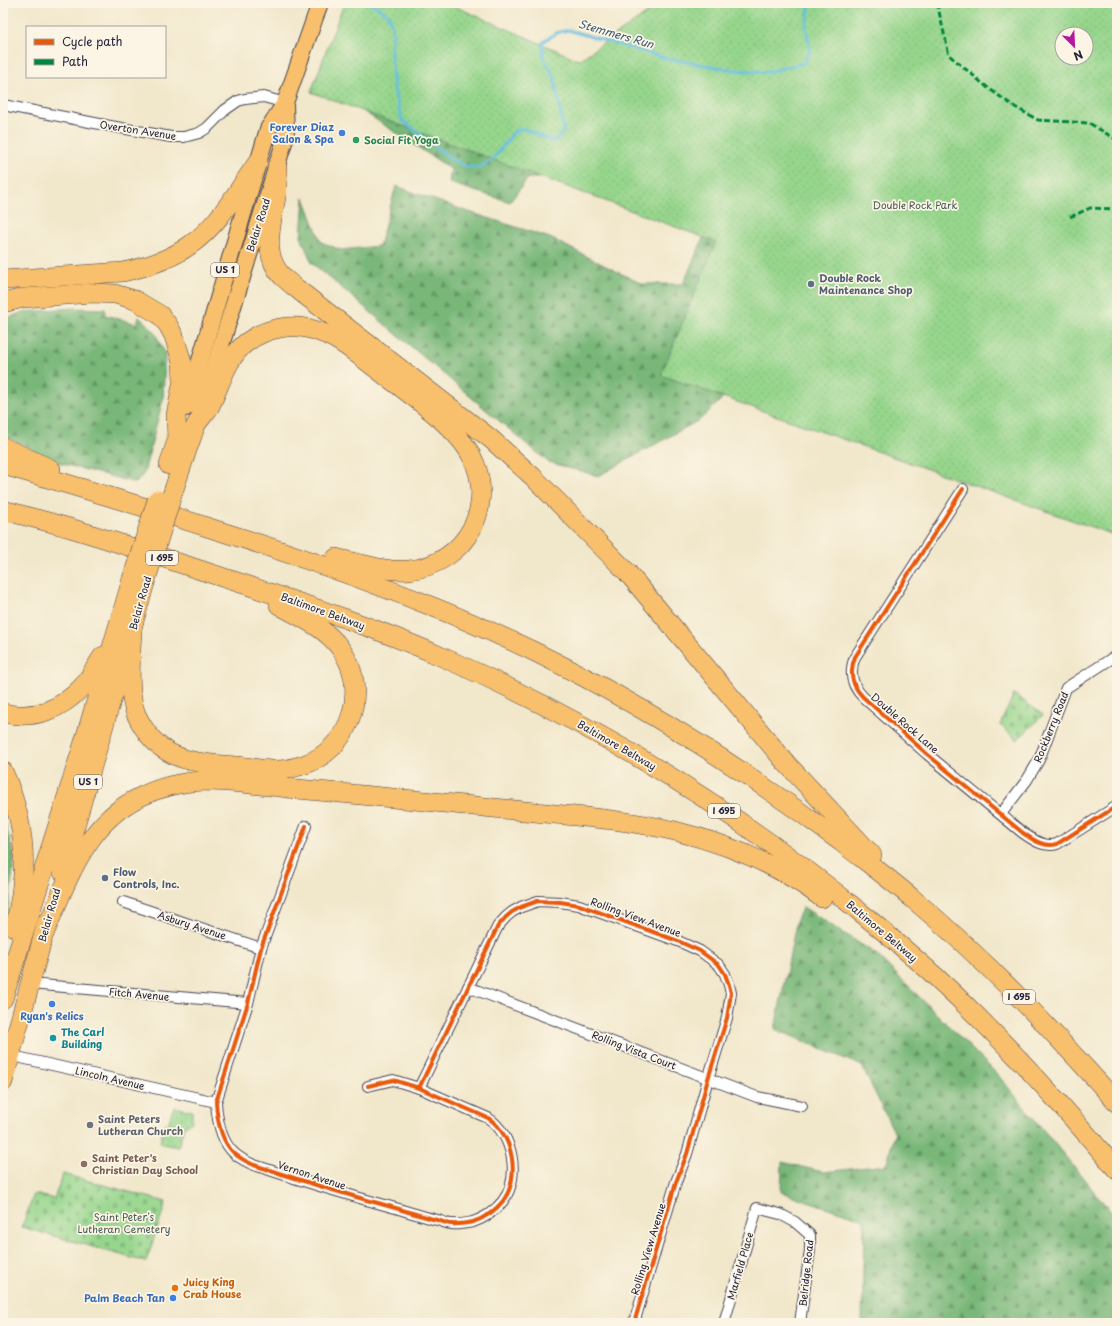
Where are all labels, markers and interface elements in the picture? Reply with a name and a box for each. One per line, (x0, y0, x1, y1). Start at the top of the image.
water label: Stemmers Run (577, 15, 657, 53)
legend (26, 26, 166, 78)
north arrow (1054, 26, 1094, 66)
text: Cycle path (62, 32, 123, 50)
text: N (1071, 46, 1086, 65)
text: Path (62, 52, 88, 70)
street label: Overton Avenue (99, 116, 178, 143)
place label: Forever Diaz Salon & Spa (270, 119, 334, 146)
marker: Forever Diaz Salon & Spa (337, 128, 347, 138)
place label: Social Fit Yoga (364, 132, 439, 147)
marker: Social Fit Yoga (351, 135, 361, 145)
street label: Belair Road (242, 196, 273, 254)
park label: Double Rock Park (872, 197, 958, 212)
road number: US 1 (211, 263, 239, 277)
place label: Double Rock Maintenance Shop (819, 270, 912, 297)
marker: Double Rock Maintenance Shop (806, 279, 816, 289)
road number: I 695 (146, 551, 178, 565)
street label: Belair Road (125, 574, 154, 632)
street label: Baltimore Beltway (279, 588, 367, 634)
street label: Double Rock Lane (868, 689, 943, 757)
street label: Rockberry Road (1029, 689, 1073, 765)
street label: Baltimore Beltway (575, 716, 659, 774)
road number: US 1 (74, 775, 102, 789)
road number: I 695 (708, 804, 740, 818)
place label: Flow Controls, Inc. (113, 864, 180, 891)
marker: Flow Controls, Inc. (100, 873, 110, 883)
street label: Belair Road (34, 886, 63, 944)
street label: Rolling View Avenue (589, 893, 684, 940)
street label: Baltimore Beltway (843, 896, 921, 966)
street label: Asbury Avenue (156, 906, 229, 943)
street label: Fitch Avenue (108, 983, 170, 1004)
road number: I 695 (1003, 990, 1035, 1004)
marker: Ryan's Relics (47, 999, 57, 1009)
place label: Ryan's Relics (20, 1008, 84, 1023)
place label: The Carl Building (61, 1024, 104, 1051)
street label: Rolling Vista Court (590, 1027, 678, 1073)
marker: The Carl Building (48, 1033, 58, 1043)
street label: Lincoln Avenue (74, 1062, 147, 1093)
place label: Saint Peters Lutheran Church (98, 1111, 183, 1138)
marker: Saint Peters Lutheran Church (85, 1120, 95, 1130)
place label: Saint Peter's Christian Day School (92, 1150, 198, 1177)
street label: Vernon Avenue (276, 1156, 349, 1193)
marker: Saint Peter's Christian Day School (79, 1159, 89, 1169)
street label: Rolling View Avenue (626, 1201, 669, 1297)
park label: Saint Peter's Lutheran Cemetery (78, 1209, 171, 1236)
street label: Marfield Place (723, 1230, 756, 1301)
street label: Belridge Road (795, 1239, 816, 1307)
place label: Juicy King Crab House (183, 1274, 242, 1301)
marker: Juicy King Crab House (170, 1283, 180, 1293)
place label: Palm Beach Tan (84, 1290, 165, 1305)
marker: Palm Beach Tan (168, 1293, 178, 1303)

